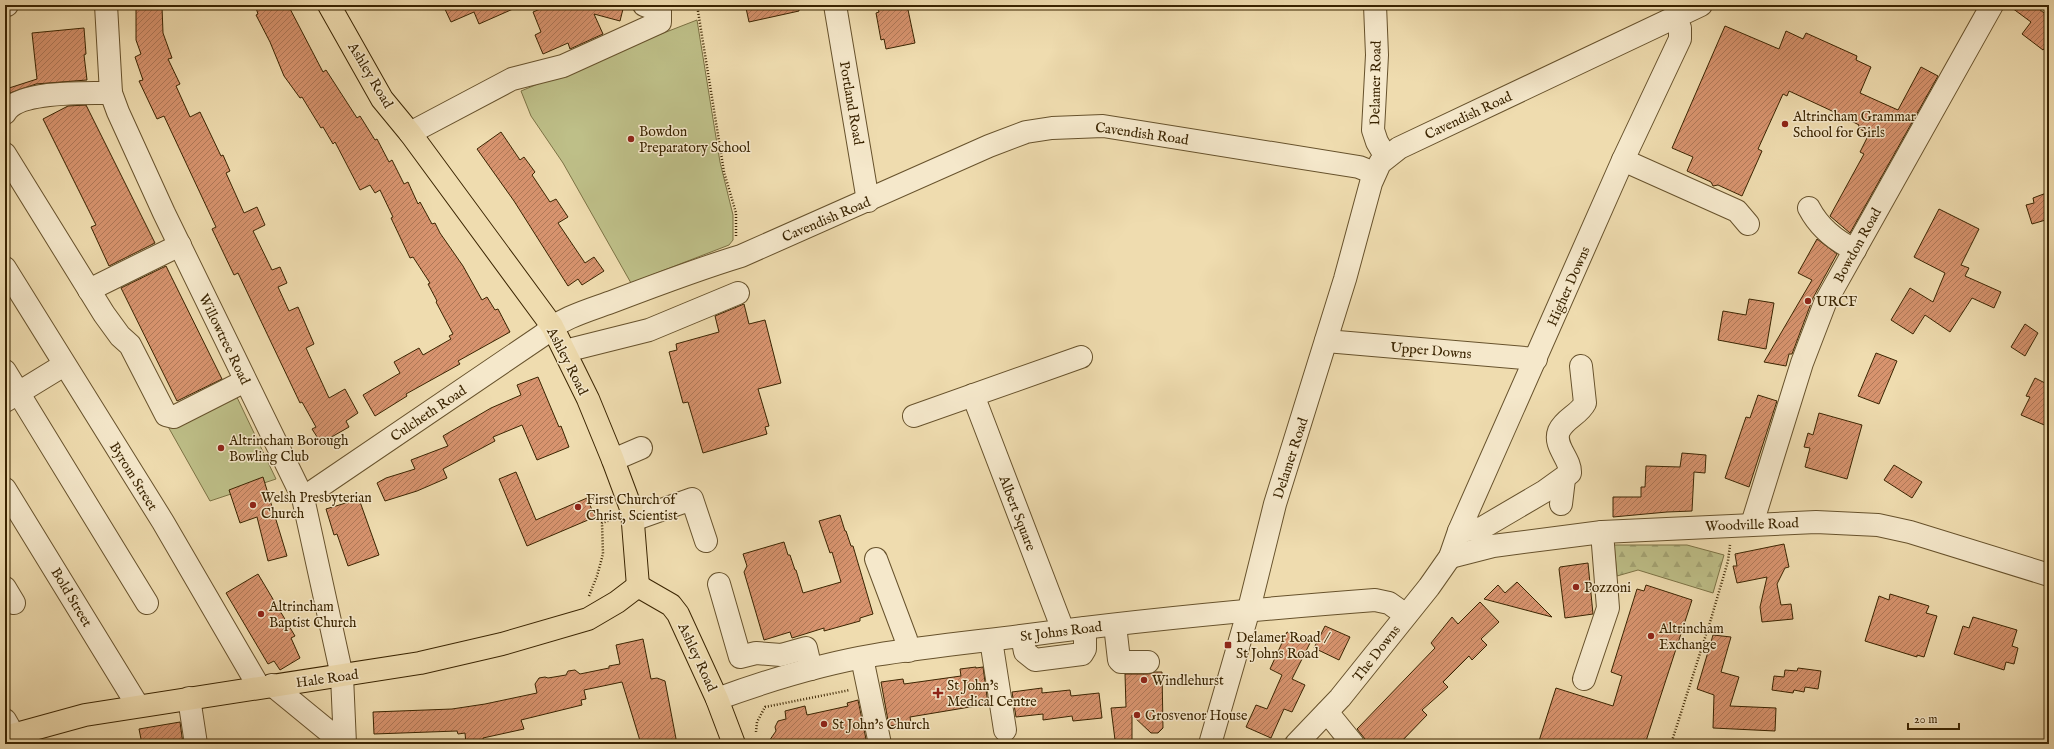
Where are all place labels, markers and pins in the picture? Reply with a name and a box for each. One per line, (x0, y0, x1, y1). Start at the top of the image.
place label: Altrincham Grammar School for Girls (1792, 108, 1916, 142)
marker: Altrincham Grammar School for Girls (1780, 119, 1790, 129)
place label: Bowdon Preparatory School (639, 123, 750, 157)
marker: Bowdon Preparatory School (626, 134, 636, 144)
place label: URCF (1816, 293, 1857, 311)
marker: URCF (1803, 296, 1813, 306)
place label: Altrincham Borough Bowling Club (228, 432, 349, 466)
marker: Altrincham Borough Bowling Club (216, 443, 226, 453)
place label: Welsh Presbyterian Church (261, 489, 372, 523)
place label: First Church of Christ, Scientist (586, 491, 678, 525)
marker: Welsh Presbyterian Church (248, 500, 258, 510)
marker: First Church of Christ, Scientist (573, 502, 583, 512)
place label: Pozzoni (1584, 579, 1631, 597)
marker: Pozzoni (1571, 582, 1581, 592)
place label: Altrincham Baptist Church (268, 598, 357, 632)
marker: Altrincham Baptist Church (256, 609, 266, 619)
place label: Altrincham Exchange (1658, 620, 1724, 654)
place label: Delamer Road / St Johns Road (1236, 629, 1331, 663)
marker: Altrincham Exchange (1646, 631, 1656, 641)
marker: Delamer Road / St Johns Road (1223, 640, 1233, 650)
place label: Windlehurst (1152, 672, 1224, 690)
marker: Windlehurst (1139, 675, 1149, 685)
place label: St John's Medical Centre (947, 677, 1037, 711)
marker: St John's Medical Centre (932, 687, 944, 699)
place label: Grosvenor House (1145, 707, 1248, 725)
marker: Grosvenor House (1132, 710, 1142, 720)
place label: St John's Church (832, 716, 930, 734)
marker: St John's Church (819, 719, 829, 729)

